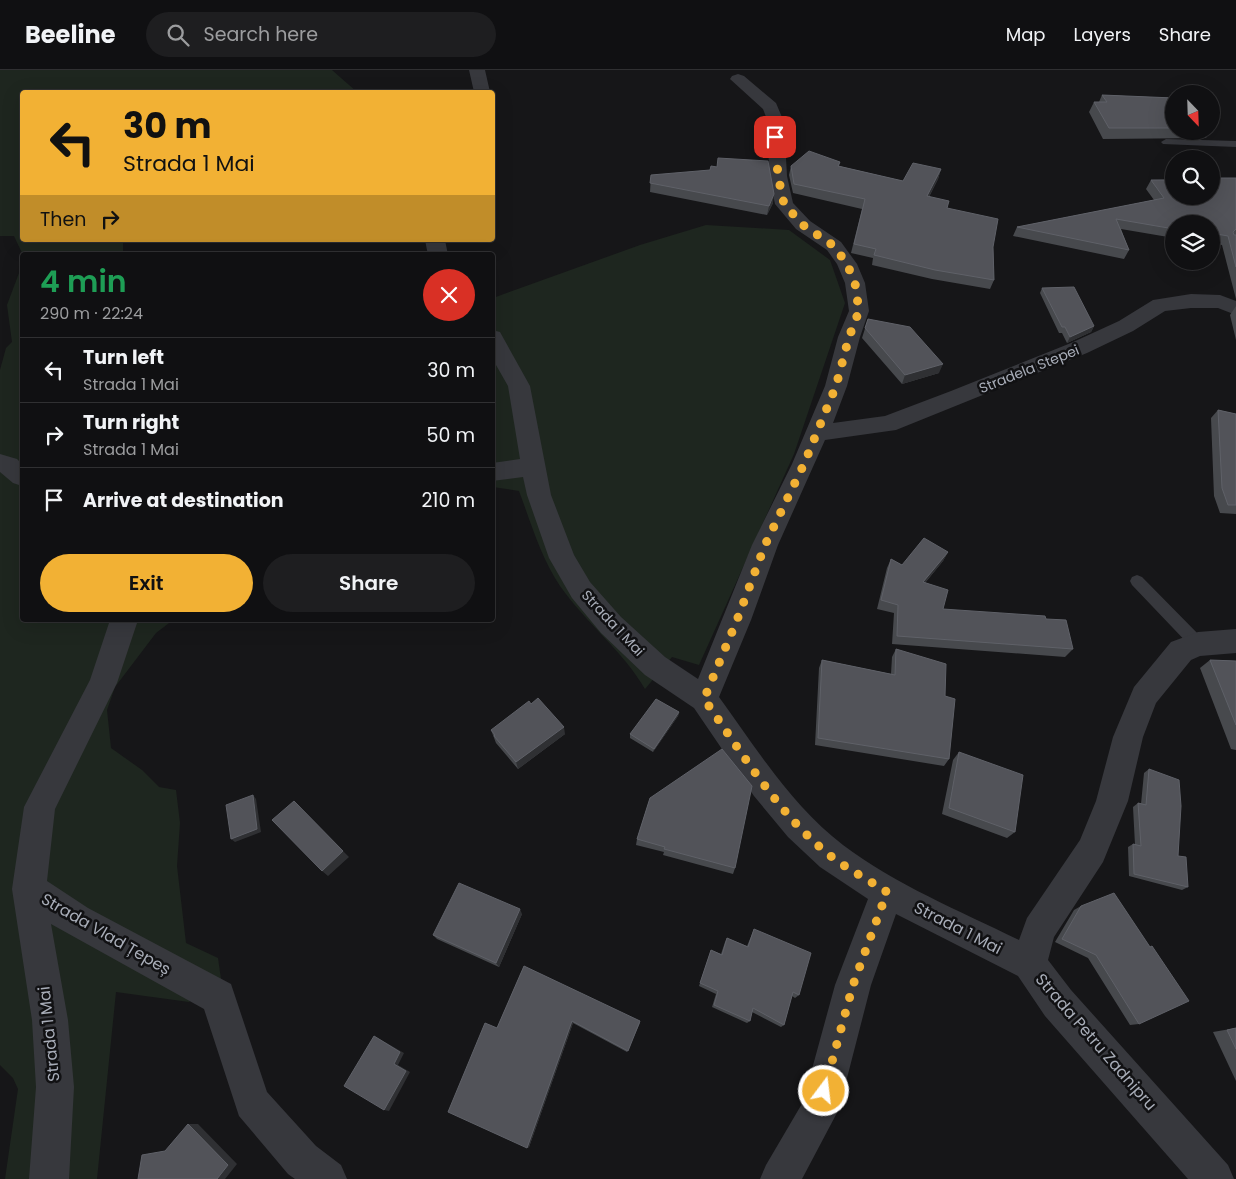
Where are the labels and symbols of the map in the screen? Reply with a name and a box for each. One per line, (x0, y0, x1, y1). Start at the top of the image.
north arrow (1165, 85, 1220, 140)
pin (754, 116, 796, 158)
street label: Stradela Stepei (976, 340, 1082, 398)
street label: Strada 1 Mai (577, 586, 649, 660)
street label: Strada Vlad Țepeș (37, 887, 175, 981)
street label: Strada 1 Mai (910, 896, 1006, 960)
street label: Strada Petru Zadnipru (1030, 968, 1162, 1116)
street label: Strada 1 Mai (33, 985, 65, 1083)
position arrow (797, 1064, 849, 1116)

